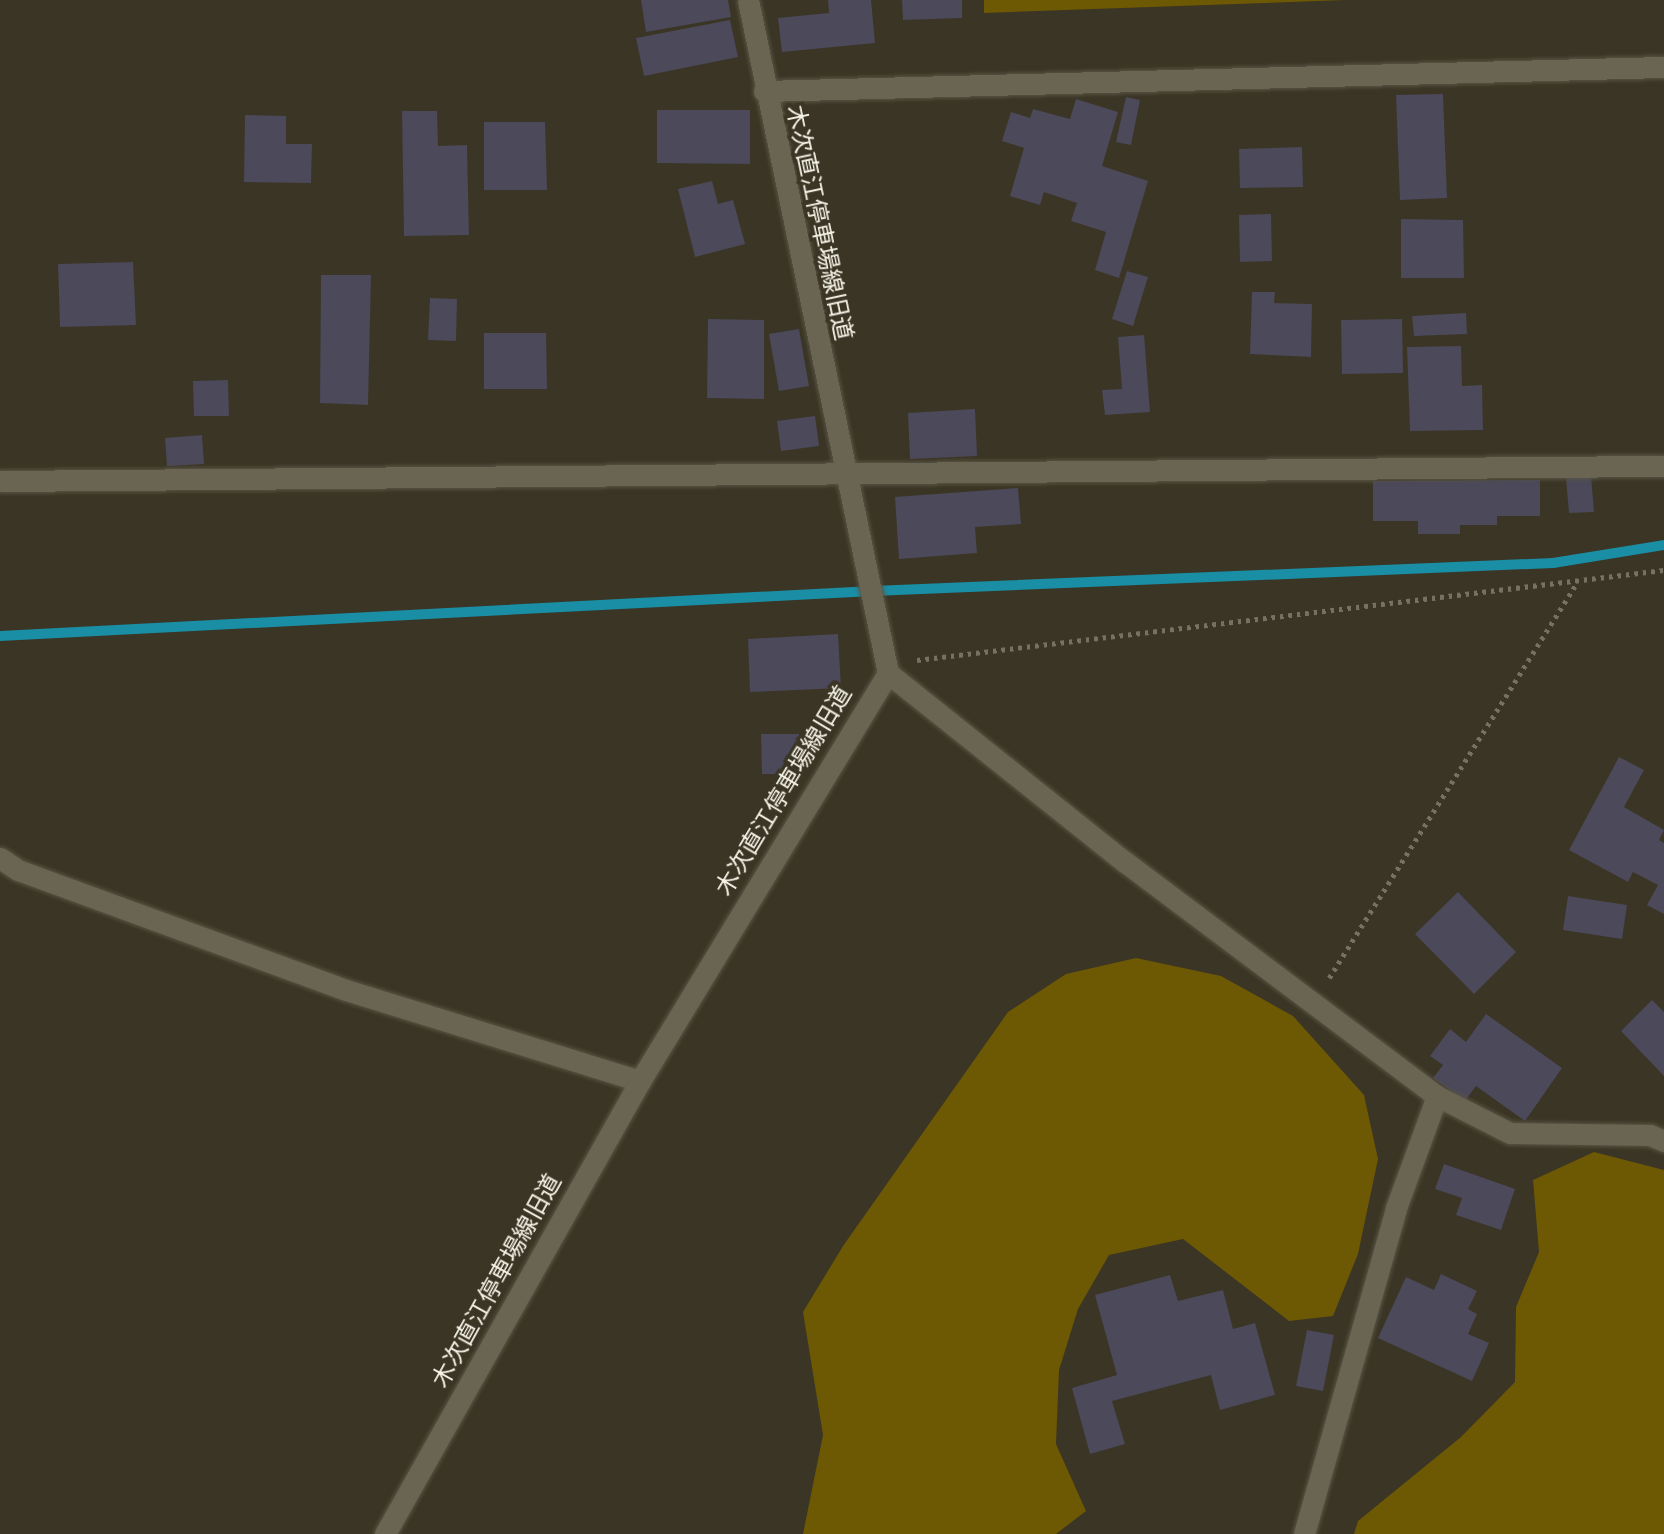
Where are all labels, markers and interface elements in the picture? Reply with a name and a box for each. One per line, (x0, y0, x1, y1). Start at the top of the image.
street label: 木次直江停車場線旧道 (780, 103, 858, 343)
street label: 木次直江停車場線旧道 (710, 681, 858, 901)
street label: 木次直江停車場線旧道 (426, 1169, 568, 1393)

